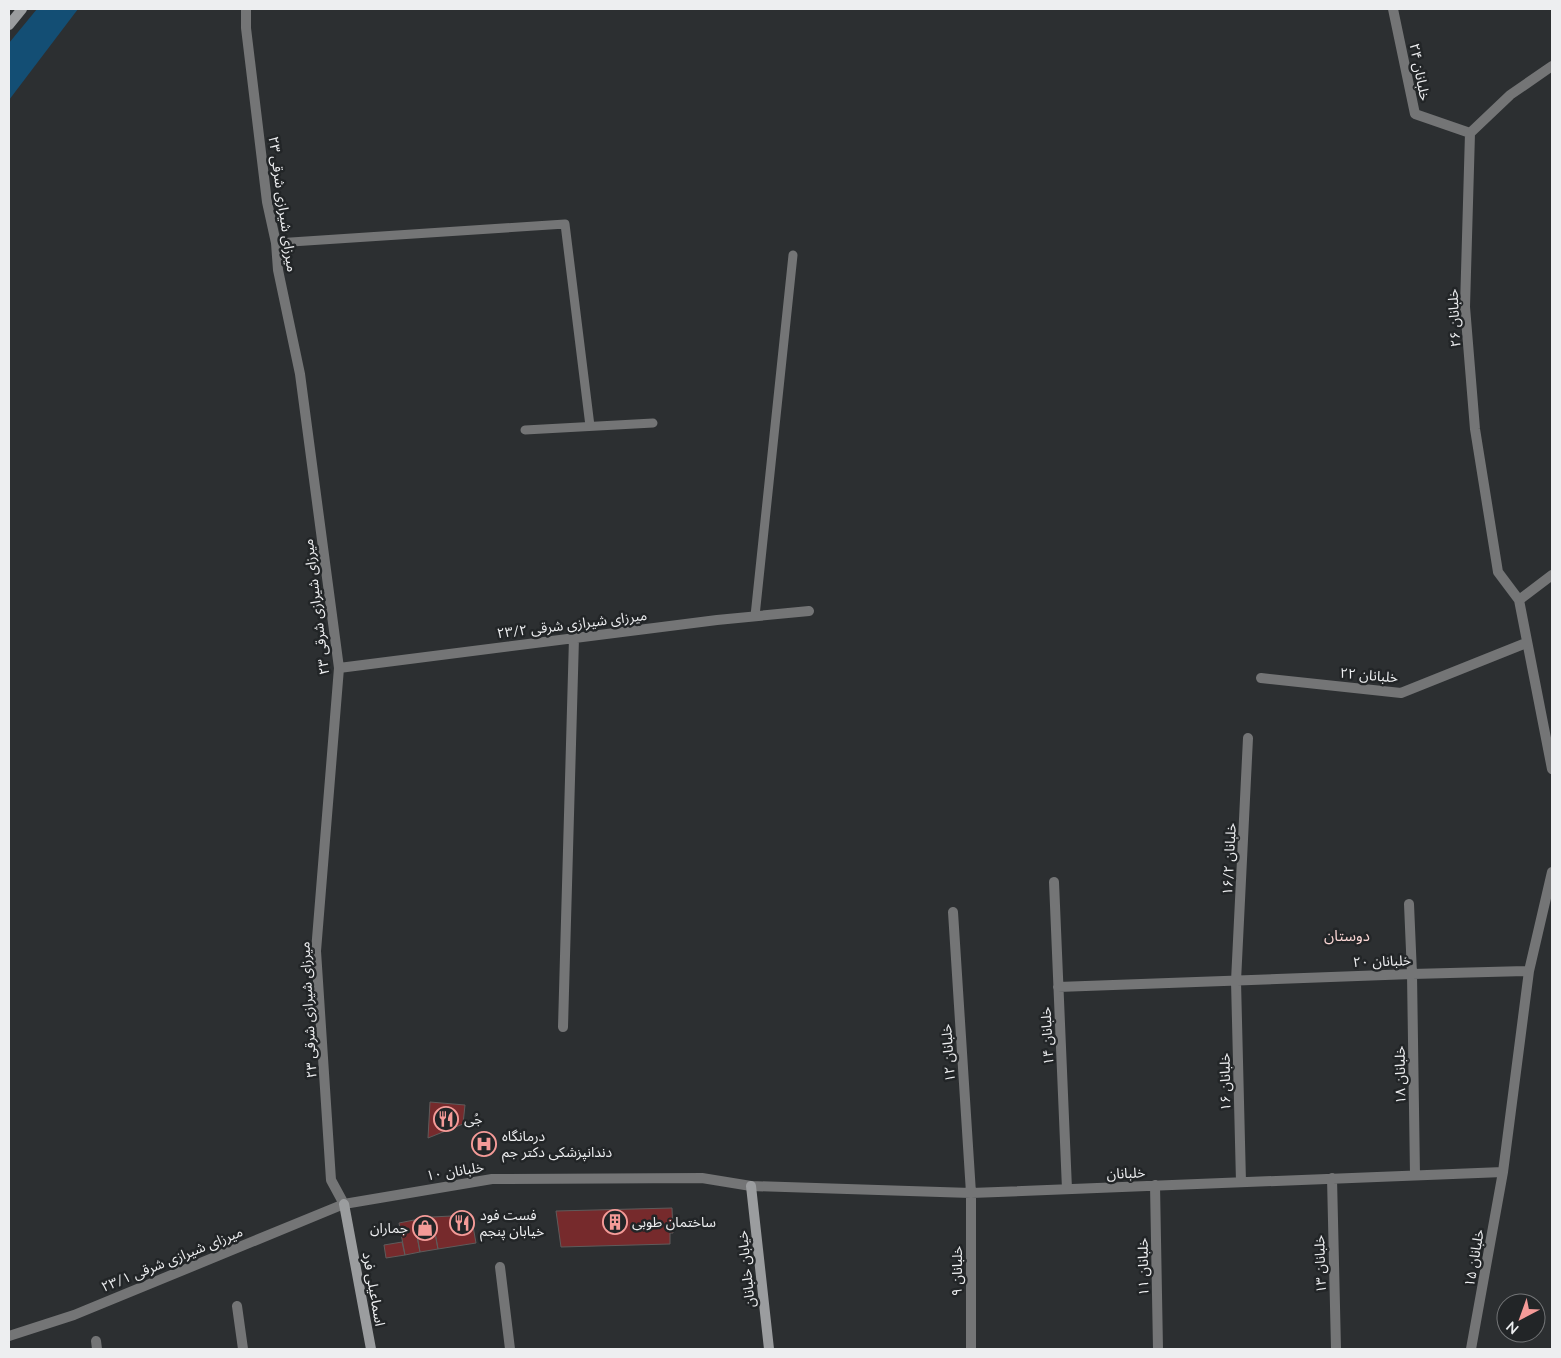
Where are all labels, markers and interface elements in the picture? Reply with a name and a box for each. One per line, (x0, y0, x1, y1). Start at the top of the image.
street label: ۲۴ خلبانان (1406, 42, 1434, 102)
street label: ۲۳ میرزای شیرازی شرقی (265, 135, 301, 273)
street label: ۲۶ خلبانان (1443, 288, 1465, 348)
street label: ۲۳ میرزای شیرازی شرقی (299, 538, 333, 676)
street label: ۲۳/۲ میرزای شیرازی شرقی (496, 606, 648, 642)
street label: ۲۲ خلبانان (1339, 663, 1399, 687)
street label: ۱۶/۲ خلبانان (1218, 822, 1240, 896)
district label: دوستان (1324, 926, 1370, 945)
street label: ۲۳ میرزای شیرازی شرقی (295, 941, 321, 1079)
street label: ۲۰ خلبانان (1353, 951, 1411, 971)
street label: ۱۴ خلبانان (1036, 1006, 1058, 1066)
street label: ۱۲ خلبانان (937, 1023, 959, 1083)
street label: ۱۸ خلبانان (1390, 1046, 1410, 1104)
street label: ۱۶ خلبانان (1215, 1053, 1235, 1111)
restaurant icon: جُی (433, 1106, 459, 1132)
place label: جُی (464, 1110, 483, 1128)
place label: درمانگاه دندانپزشکی دکتر جم (502, 1127, 613, 1163)
hospital icon: درمانگاه دندانپزشکی دکتر جم (471, 1131, 497, 1157)
street label: ۱۰ خلبانان (425, 1158, 485, 1184)
street label: خلبانان (1106, 1163, 1146, 1183)
place label: فست فود خیابان پنجم (480, 1206, 544, 1242)
building icon: ساختمان طوبی (602, 1209, 628, 1235)
restaurant icon: فست فود خیابان پنجم (449, 1210, 475, 1236)
place label: ساختمان طوبی (632, 1213, 716, 1231)
shop icon: جماران (412, 1215, 438, 1241)
place label: جماران (370, 1219, 408, 1237)
street label: ۲۳/۱ میرزای شیرازی شرقی (99, 1222, 245, 1296)
street label: ۱۵ خلبانان (1460, 1228, 1488, 1288)
street label: خیابان خلبانان (733, 1230, 759, 1308)
street label: ۱۳ خلبانان (1310, 1235, 1330, 1293)
street label: ۱۱ خلبانان (1133, 1238, 1153, 1296)
street label: ۹ خلبانان (948, 1246, 966, 1296)
street label: اسماعیلی فرد (359, 1251, 389, 1327)
north arrow (1496, 1293, 1546, 1343)
text: N (1502, 1318, 1522, 1338)

